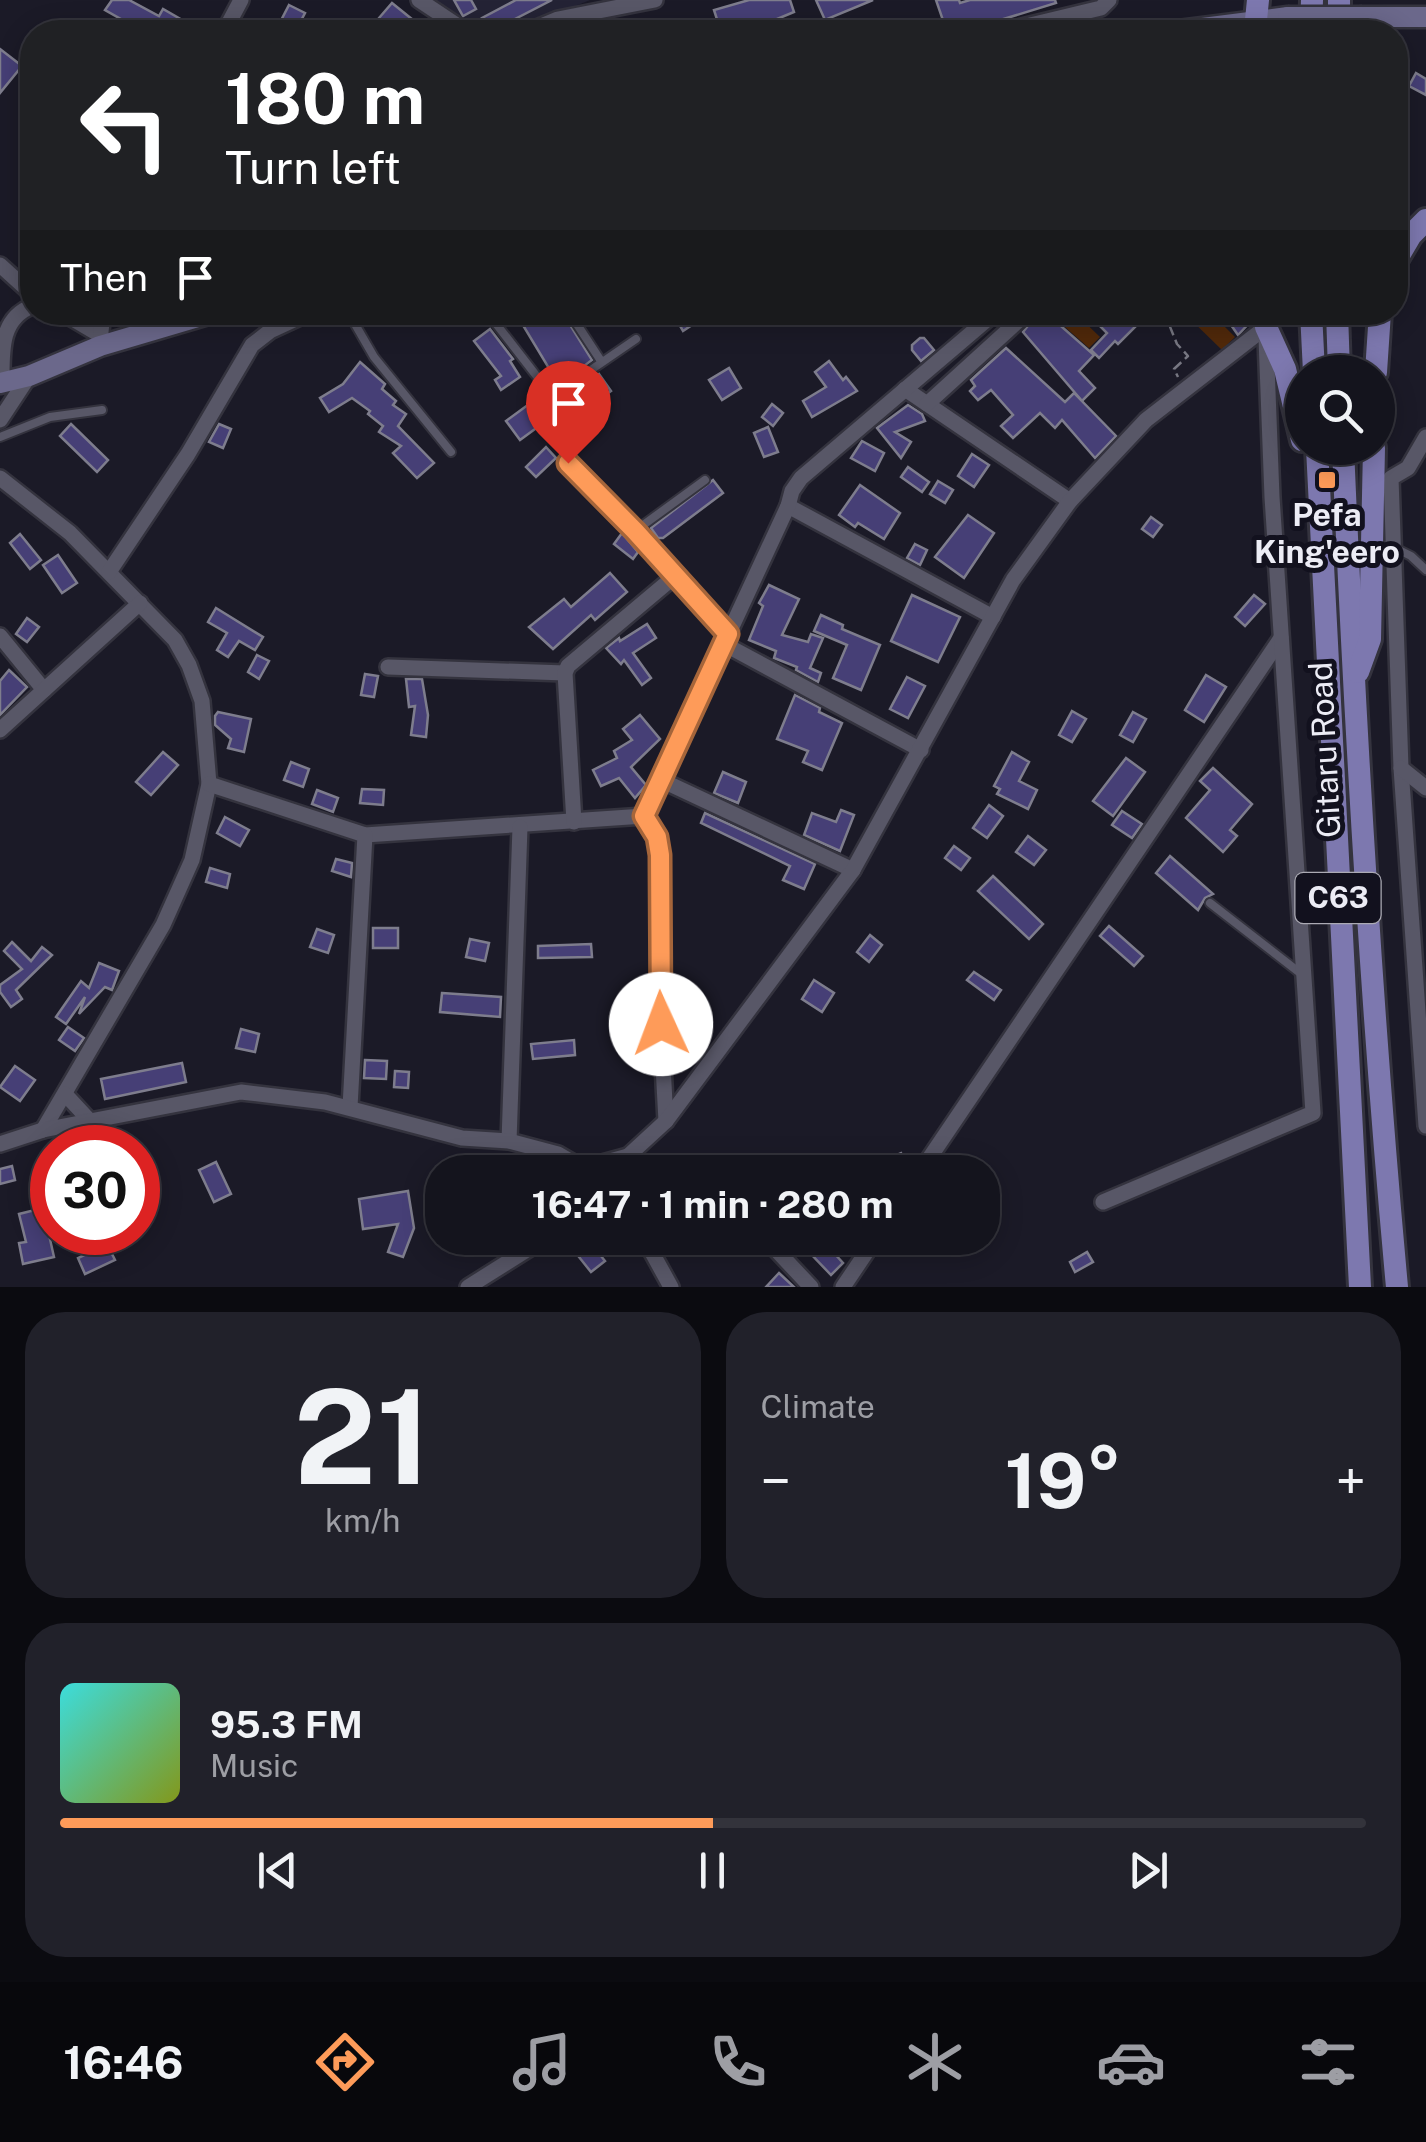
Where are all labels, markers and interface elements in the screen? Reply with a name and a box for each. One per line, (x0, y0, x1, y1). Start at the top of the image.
text: 180 m (225, 57, 425, 140)
icon: left (60, 60, 190, 190)
text: Turn left (225, 141, 401, 194)
icon: arrive (168, 250, 223, 305)
text: Then (60, 255, 148, 300)
map controls (1285, 355, 1395, 465)
button: search (1285, 355, 1395, 465)
pin (526, 361, 611, 464)
icon: arrive (541, 376, 596, 431)
marker: Pefa King'eero (1316, 469, 1338, 491)
place label: Pefa King'eero (1254, 496, 1400, 570)
street label: Gitaru Road (1301, 661, 1348, 839)
road number: C63 (1296, 873, 1380, 923)
position arrow (609, 972, 713, 1076)
speed limit sign: 30 (30, 1125, 160, 1255)
text: 16:47 · 1 min · 280 m (531, 1182, 894, 1227)
text: 21 (294, 1361, 432, 1513)
text: Climate (761, 1388, 875, 1425)
text: 19° (1005, 1437, 1122, 1525)
text: − (761, 1449, 791, 1513)
text: + (1335, 1449, 1366, 1513)
text: km/h (325, 1502, 400, 1539)
text: 95.3 FM (210, 1702, 363, 1747)
text: Music (210, 1747, 298, 1784)
icon: previous (250, 1843, 305, 1898)
icon: pause (685, 1843, 740, 1898)
icon: next (1121, 1843, 1176, 1898)
icon: directions (310, 2027, 380, 2097)
icon: music (507, 2027, 577, 2097)
icon: phone (703, 2027, 773, 2097)
icon: climate (900, 2027, 970, 2097)
icon: car (1096, 2027, 1166, 2097)
icon: filters (1293, 2027, 1363, 2097)
text: 16:46 (63, 2036, 183, 2089)

